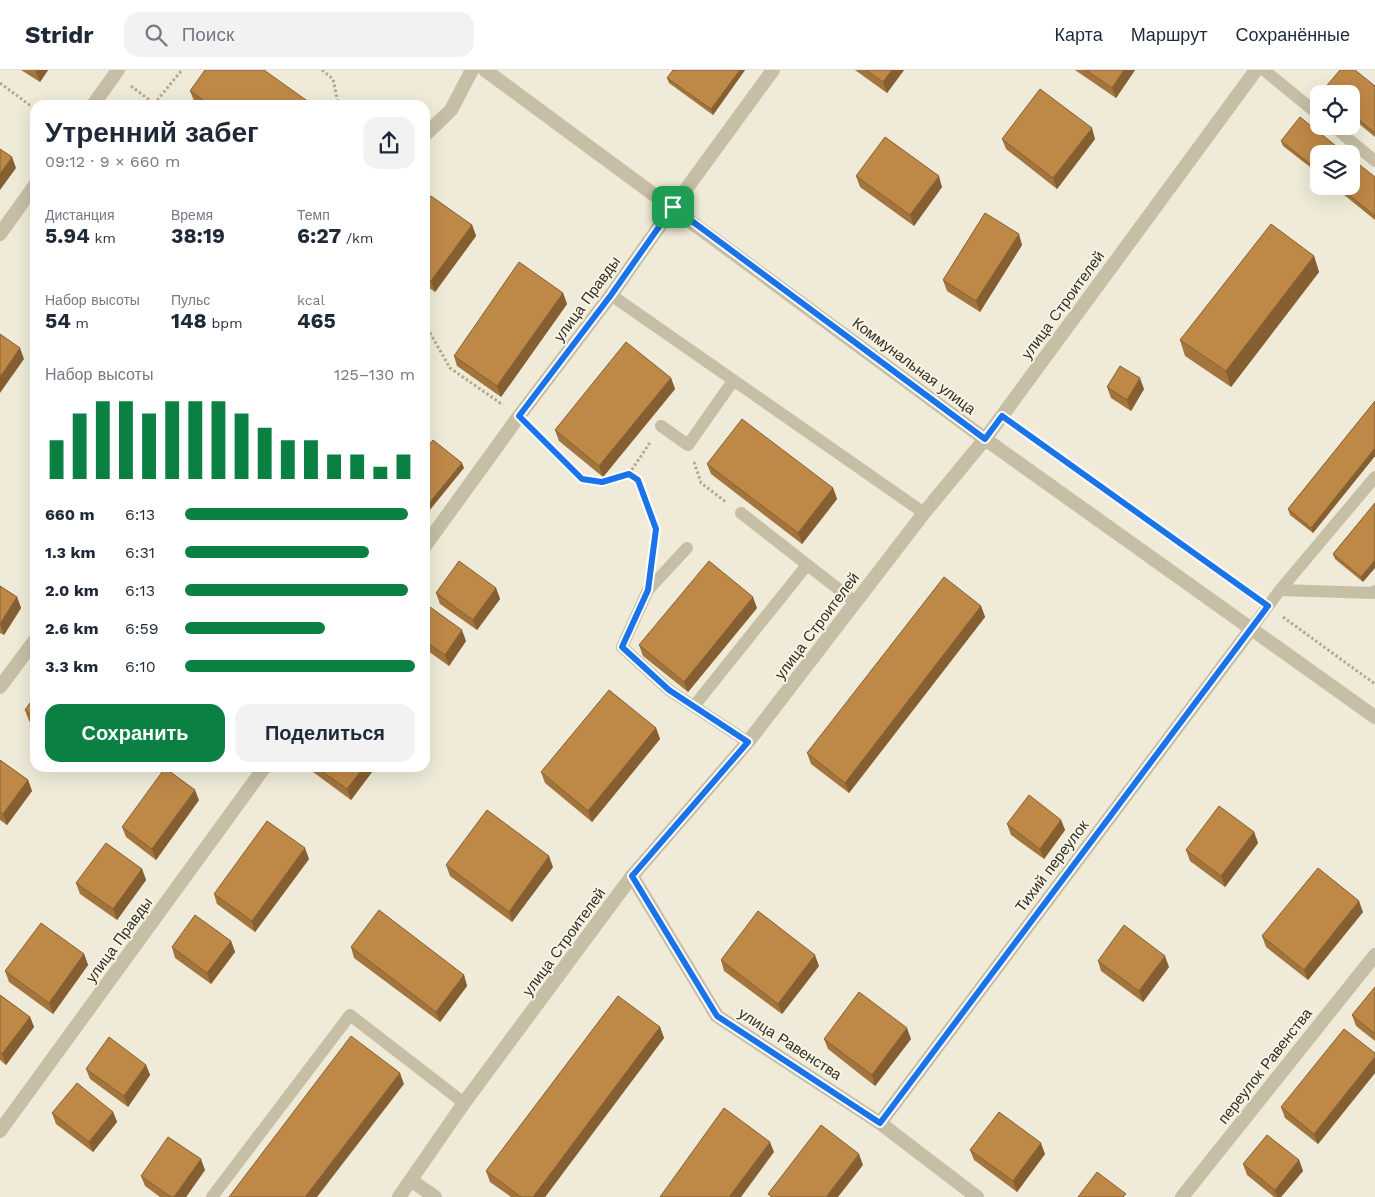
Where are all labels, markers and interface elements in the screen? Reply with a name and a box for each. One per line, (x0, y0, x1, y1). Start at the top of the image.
search box (124, 12, 474, 57)
text: Stridr (25, 21, 94, 49)
icon: search (142, 21, 170, 49)
text: Поиск (182, 23, 234, 46)
text: Карта (1055, 24, 1103, 45)
text: Маршрут (1131, 24, 1207, 45)
text: Сохранённые (1235, 24, 1350, 45)
map controls (1310, 85, 1360, 195)
button: locate (1310, 85, 1360, 135)
text: Утренний забег (45, 116, 259, 149)
button: share (363, 117, 415, 169)
button: layers (1310, 145, 1360, 195)
text: 09:12 · 9 × 660 m (45, 152, 180, 171)
pin (652, 186, 694, 228)
icon: arrive (659, 193, 687, 221)
text: Дистанция (45, 207, 115, 223)
text: Время (171, 207, 213, 223)
text: Темп (297, 207, 330, 223)
text: 5.94 (45, 223, 90, 248)
text: 38:19 (171, 223, 225, 248)
text: 6:27 (297, 223, 341, 248)
text: km (90, 230, 116, 246)
text: /km (341, 230, 373, 246)
street label: улица Строителей (1018, 247, 1108, 363)
street label: улица Правды (550, 253, 624, 345)
text: Набор высоты (45, 292, 140, 308)
text: Пульс (171, 292, 210, 308)
text: kcal (297, 292, 325, 308)
text: 54 (45, 308, 71, 333)
text: 148 (171, 308, 207, 333)
text: 465 (297, 308, 336, 333)
street label: Коммунальная улица (849, 314, 980, 419)
text: m (71, 315, 89, 331)
text: bpm (207, 315, 242, 331)
text: Набор высоты (45, 365, 153, 384)
text: 125–130 m (334, 365, 415, 384)
text: 660 m (45, 505, 95, 524)
text: 6:13 (125, 505, 155, 524)
text: 1.3 km (45, 543, 96, 562)
text: 6:31 (125, 543, 155, 562)
street label: улица Строителей (771, 569, 863, 683)
text: 2.0 km (45, 581, 99, 600)
text: 6:13 (125, 581, 155, 600)
text: 2.6 km (45, 619, 99, 638)
text: 6:59 (125, 619, 159, 638)
text: 3.3 km (45, 657, 98, 676)
text: 6:10 (125, 657, 156, 676)
button: Сохранить (45, 704, 225, 762)
button: Поделиться (235, 704, 415, 762)
street label: Тихий переулок (1012, 816, 1093, 915)
street label: улица Строителей (519, 884, 609, 1000)
street label: улица Правды (82, 894, 156, 986)
street label: улица Равенства (735, 1004, 845, 1084)
street label: переулок Равенства (1214, 1004, 1316, 1127)

